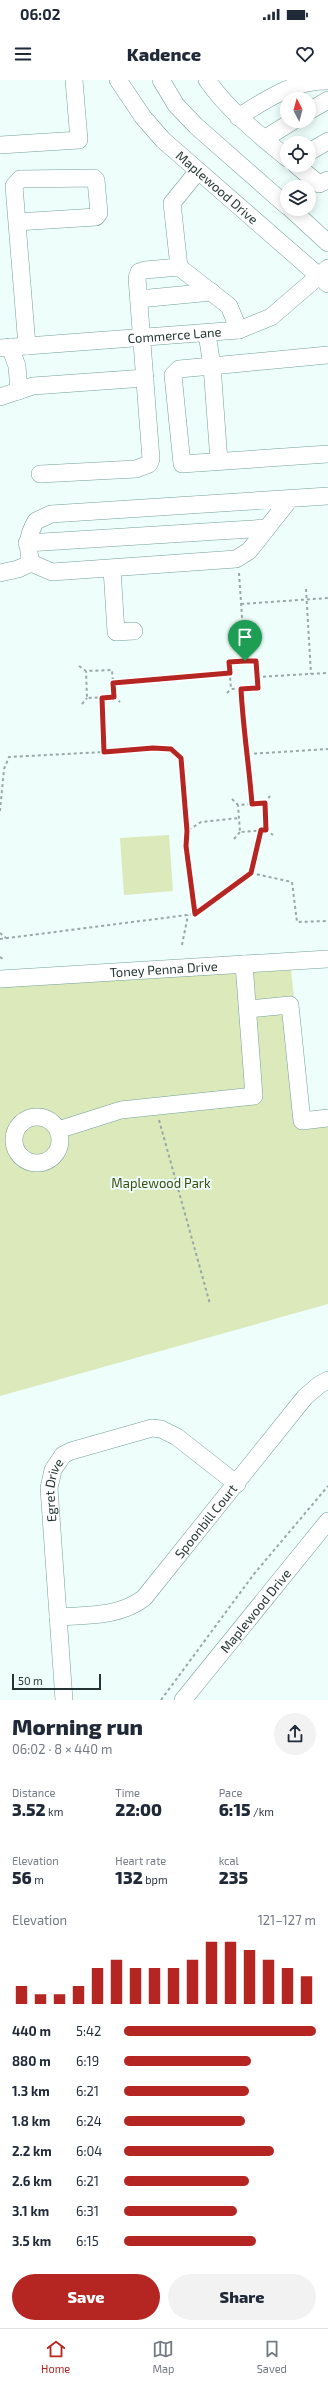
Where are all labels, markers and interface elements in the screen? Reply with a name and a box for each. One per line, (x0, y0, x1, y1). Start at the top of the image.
text: 06:02 (20, 5, 60, 23)
icon: menu (12, 43, 34, 65)
text: Kadence (127, 43, 201, 65)
icon: heart (294, 43, 316, 65)
north arrow (280, 92, 316, 128)
map controls (280, 92, 316, 216)
button: locate (280, 136, 316, 172)
street label: Maplewood Drive (173, 147, 261, 227)
button: layers (280, 180, 316, 216)
street label: Commerce Lane (127, 323, 222, 346)
pin (228, 620, 262, 661)
icon: arrive (234, 626, 256, 648)
street label: Toney Penna Drive (109, 958, 218, 980)
park label: Maplewood Park (111, 1175, 211, 1191)
street label: Egret Drive (41, 1455, 67, 1523)
street label: Spoonbill Court (171, 1481, 240, 1562)
street label: Maplewood Drive (217, 1565, 294, 1656)
scale bar (12, 1672, 101, 1691)
text: 50 m (18, 1674, 43, 1687)
text: Morning run (12, 1713, 143, 1739)
button: share (274, 1713, 316, 1755)
text: 06:02 · 8 × 440 m (12, 1741, 112, 1757)
text: Distance (12, 1786, 55, 1799)
text: Time (115, 1786, 140, 1799)
text: Pace (219, 1786, 242, 1799)
text: 3.52 (12, 1799, 46, 1819)
text: 22:00 (115, 1799, 162, 1819)
text: 6:15 (219, 1799, 251, 1819)
text: km (46, 1805, 63, 1818)
text: /km (251, 1805, 274, 1818)
text: Elevation (12, 1854, 59, 1867)
text: Heart rate (115, 1854, 166, 1867)
text: kcal (219, 1854, 239, 1867)
text: 56 (12, 1867, 32, 1887)
text: 132 (115, 1867, 143, 1887)
text: 235 (219, 1867, 248, 1887)
text: m (32, 1873, 44, 1886)
text: bpm (143, 1873, 168, 1886)
text: Elevation (12, 1912, 67, 1928)
text: 121–127 m (258, 1912, 316, 1928)
text: 440 m (12, 2023, 51, 2039)
text: 5:42 (76, 2023, 101, 2039)
text: 880 m (12, 2053, 51, 2069)
text: 6:19 (76, 2053, 99, 2069)
text: 1.3 km (12, 2083, 50, 2099)
text: 6:21 (76, 2083, 99, 2099)
text: 1.8 km (12, 2113, 50, 2129)
text: 6:24 (76, 2113, 102, 2129)
text: 2.2 km (12, 2143, 52, 2159)
text: 6:04 (76, 2143, 102, 2159)
text: 2.6 km (12, 2173, 52, 2189)
text: 6:21 (76, 2173, 99, 2189)
text: 3.1 km (12, 2203, 49, 2219)
text: 6:31 (76, 2203, 99, 2219)
text: 3.5 km (12, 2233, 51, 2249)
text: 6:15 (76, 2233, 99, 2249)
button: Save (12, 2274, 160, 2320)
button: Share (168, 2274, 316, 2320)
tab: Home (41, 2338, 70, 2375)
tab: Map (152, 2338, 175, 2375)
tab: Saved (257, 2338, 287, 2375)

